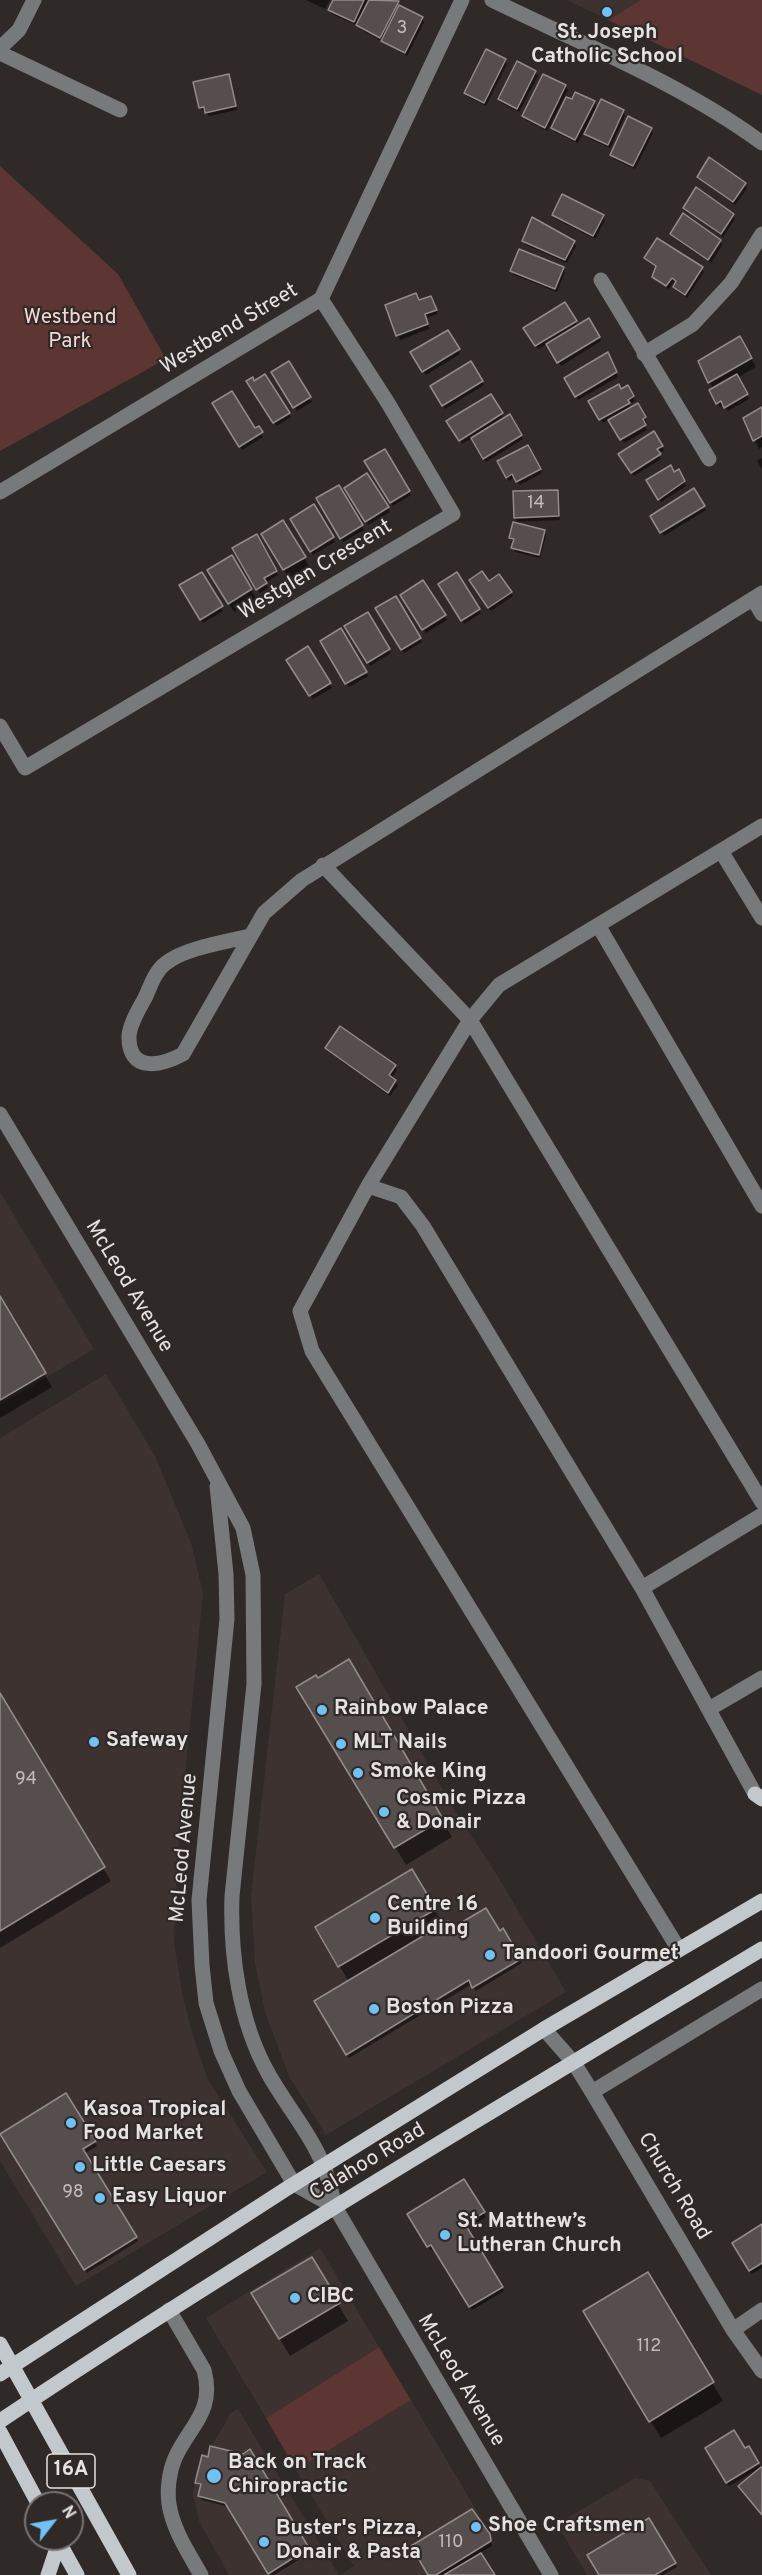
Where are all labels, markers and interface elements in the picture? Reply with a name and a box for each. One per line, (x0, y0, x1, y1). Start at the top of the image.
marker: St. Joseph Catholic School (600, 5, 614, 19)
house number: 3 (397, 18, 407, 40)
place label: St. Joseph Catholic School (531, 21, 683, 71)
street label: Westbend Street (157, 279, 303, 381)
park label: Westbend Park (23, 306, 117, 356)
house number: 14 (527, 493, 545, 515)
street label: Westglen Crescent (235, 515, 397, 627)
street label: McLeod Avenue (79, 1216, 177, 1358)
place label: Rainbow Palace (334, 1697, 488, 1723)
marker: Rainbow Palace (315, 1703, 329, 1717)
place label: Safeway (106, 1729, 188, 1755)
place label: MLT Nails (353, 1731, 447, 1757)
marker: Safeway (87, 1735, 101, 1749)
marker: MLT Nails (334, 1737, 348, 1751)
place label: Smoke King (370, 1760, 487, 1786)
marker: Smoke King (351, 1766, 365, 1780)
house number: 94 (15, 1769, 37, 1791)
street label: McLeod Avenue (166, 1772, 204, 1924)
place label: Cosmic Pizza & Donair (396, 1787, 526, 1837)
marker: Cosmic Pizza & Donair (377, 1805, 391, 1819)
place label: Centre 16 Building (387, 1893, 478, 1943)
marker: Centre 16 Building (368, 1911, 382, 1925)
place label: Tandoori Gourmet (502, 1942, 679, 1968)
marker: Tandoori Gourmet (483, 1948, 497, 1962)
place label: Boston Pizza (386, 1996, 514, 2022)
marker: Boston Pizza (367, 2002, 381, 2016)
place label: Kasoa Tropical Food Market (83, 2098, 226, 2148)
marker: Kasoa Tropical Food Market (64, 2116, 78, 2130)
street label: Calahoo Road (306, 2119, 430, 2207)
street label: Church Road (631, 2129, 715, 2245)
place label: Little Caesars (92, 2154, 227, 2180)
marker: Little Caesars (73, 2160, 87, 2174)
house number: 98 (62, 2182, 84, 2204)
place label: Easy Liquor (112, 2185, 226, 2211)
marker: Easy Liquor (93, 2191, 107, 2205)
place label: St. Matthew’s Lutheran Church (457, 2210, 622, 2260)
marker: St. Matthew’s Lutheran Church (438, 2228, 452, 2242)
place label: CIBC (307, 2285, 354, 2311)
marker: CIBC (288, 2291, 302, 2305)
street label: McLeod Avenue (411, 2310, 509, 2452)
house number: 112 (637, 2336, 661, 2358)
place label: Back on Track Chiropractic (228, 2451, 367, 2501)
road number: 16A (47, 2454, 95, 2488)
marker: Back on Track Chiropractic (205, 2467, 223, 2485)
north arrow (24, 2491, 84, 2551)
text: N (56, 2503, 79, 2523)
place label: Shoe Craftsmen (488, 2514, 645, 2540)
place label: Buster's Pizza, Donair & Pasta (276, 2517, 422, 2567)
marker: Shoe Craftsmen (469, 2520, 483, 2534)
house number: 110 (439, 2532, 463, 2554)
marker: Buster's Pizza, Donair & Pasta (257, 2535, 271, 2549)

